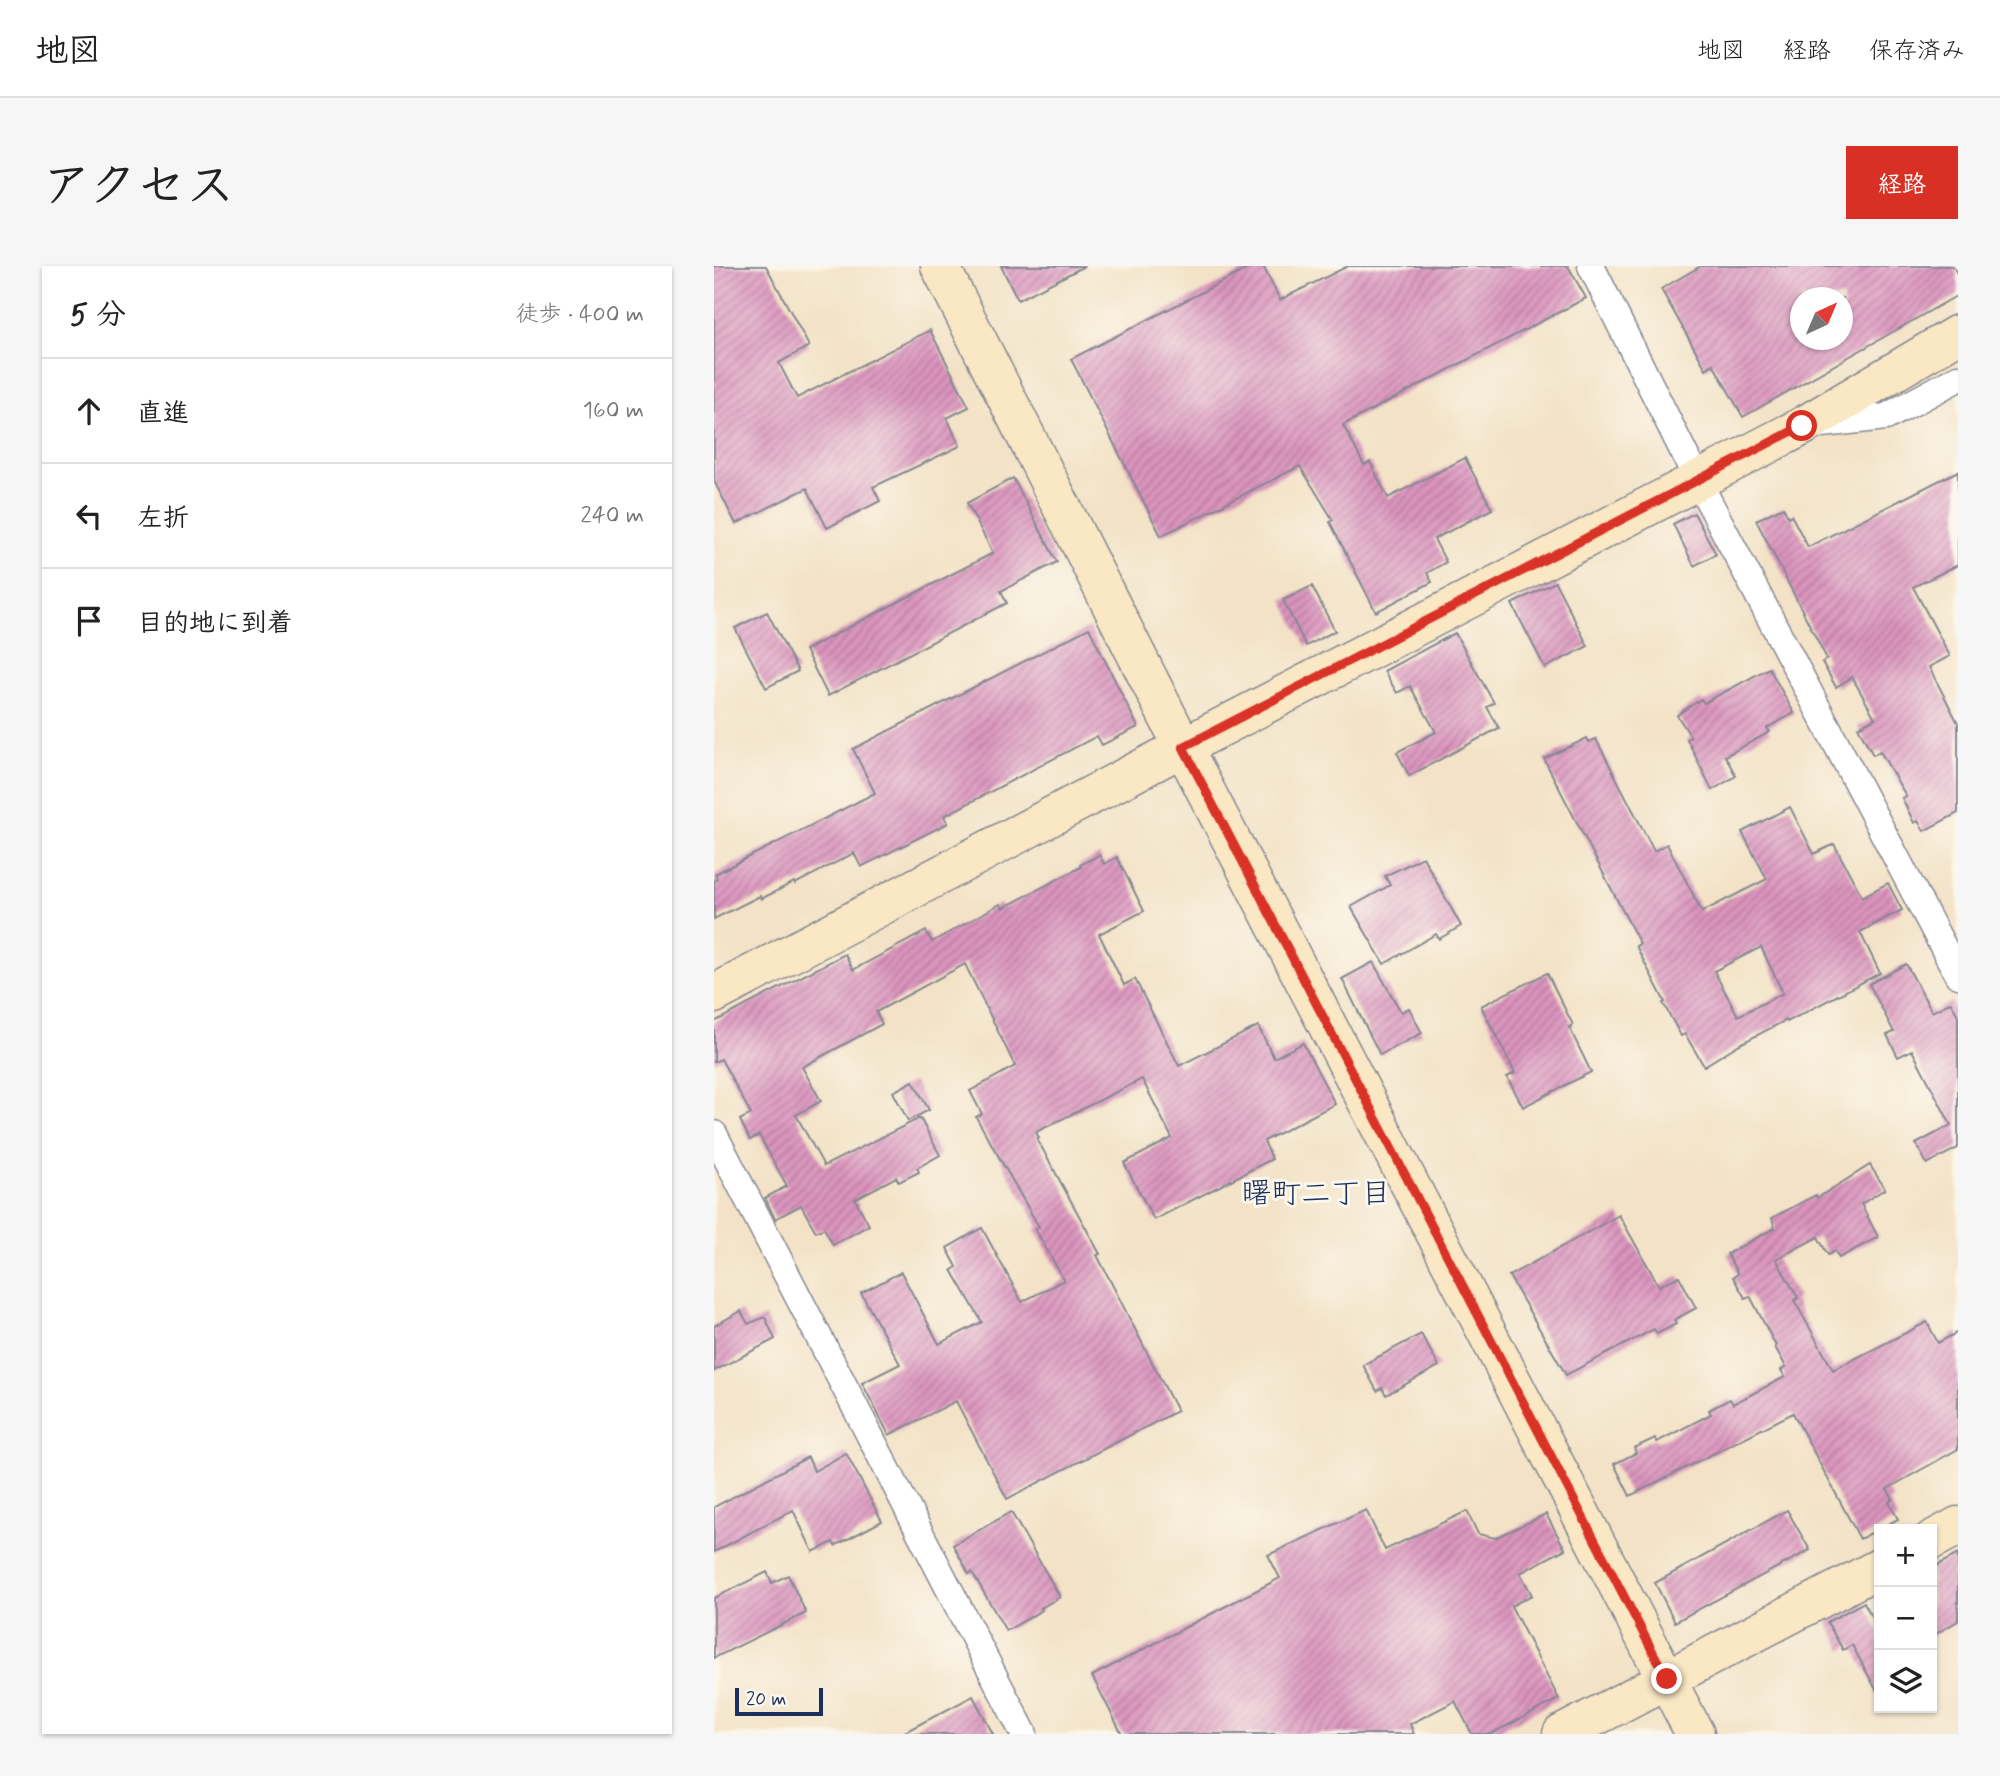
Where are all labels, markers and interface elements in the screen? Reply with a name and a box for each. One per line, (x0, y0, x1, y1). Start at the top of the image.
text: 地図 (35, 30, 101, 74)
text: 地図 (1697, 36, 1745, 67)
text: 経路 (1783, 36, 1831, 67)
text: 保存済み (1869, 36, 1965, 67)
button: 経路 (1846, 146, 1958, 219)
text: アクセス (42, 155, 235, 220)
north arrow (1790, 287, 1853, 350)
text: 5 分 (70, 296, 126, 335)
text: 徒歩 · 400 m (515, 300, 644, 330)
icon: ahead (70, 392, 108, 430)
text: 160 m (583, 396, 644, 426)
text: 直進 (137, 397, 189, 431)
route start (1786, 410, 1817, 441)
icon: left (70, 497, 108, 535)
text: 240 m (580, 501, 644, 531)
text: 左折 (137, 502, 189, 536)
icon: arrive (70, 602, 108, 640)
text: 目的地に到着 (137, 607, 293, 641)
district label: 曙町二丁目 (1241, 1175, 1391, 1214)
map controls (1874, 1524, 1937, 1713)
button: + (1874, 1524, 1937, 1587)
button: − (1874, 1587, 1937, 1650)
button: layers (1874, 1650, 1937, 1713)
route end (1651, 1663, 1682, 1694)
scale bar (735, 1685, 822, 1717)
text: 20 m (746, 1687, 786, 1712)

